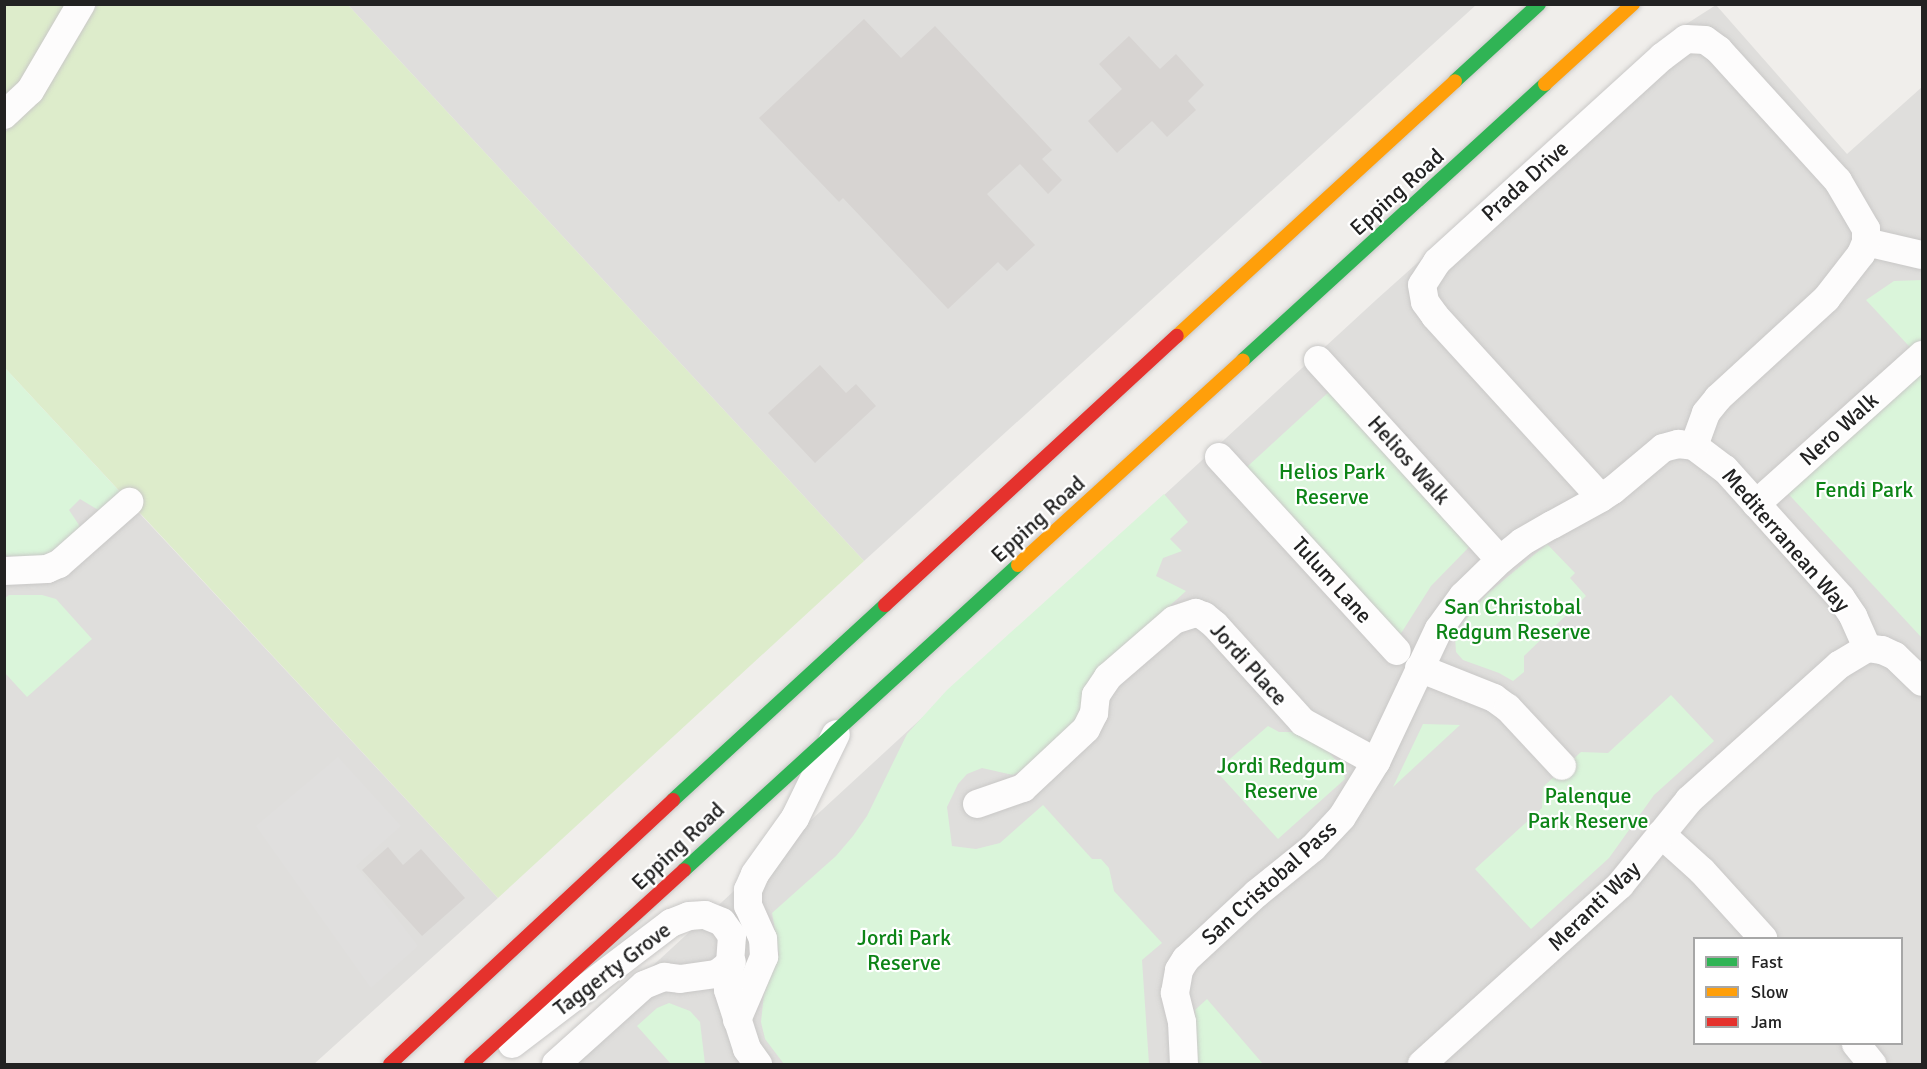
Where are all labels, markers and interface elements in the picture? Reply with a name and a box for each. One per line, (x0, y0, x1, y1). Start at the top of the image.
street label: Prada Drive (1476, 135, 1574, 227)
street label: Epping Road (1345, 143, 1449, 241)
street label: Nero Walk (1794, 387, 1884, 471)
street label: Helios Walk (1362, 410, 1456, 510)
park label: Helios Park Reserve (1279, 458, 1385, 510)
street label: Mediterranean Way (1716, 463, 1856, 617)
street label: Epping Road (986, 470, 1090, 568)
park label: Fendi Park (1815, 477, 1913, 503)
street label: Tulum Lane (1286, 531, 1378, 629)
park label: San Christobal Redgum Reserve (1435, 593, 1591, 644)
street label: Jordi Place (1205, 617, 1293, 711)
park label: Jordi Redgum Reserve (1217, 752, 1345, 804)
park label: Palenque Park Reserve (1527, 782, 1649, 834)
street label: Epping Road (626, 796, 730, 896)
street label: San Cristobal Pass (1196, 815, 1342, 951)
street label: Meranti Way (1543, 856, 1645, 956)
street label: Taggerty Grove (548, 916, 676, 1022)
park label: Jordi Park Reserve (857, 924, 951, 975)
legend (1693, 937, 1903, 1045)
text: Fast (1751, 951, 1783, 973)
text: Slow (1751, 981, 1788, 1003)
text: Jam (1751, 1011, 1782, 1033)

